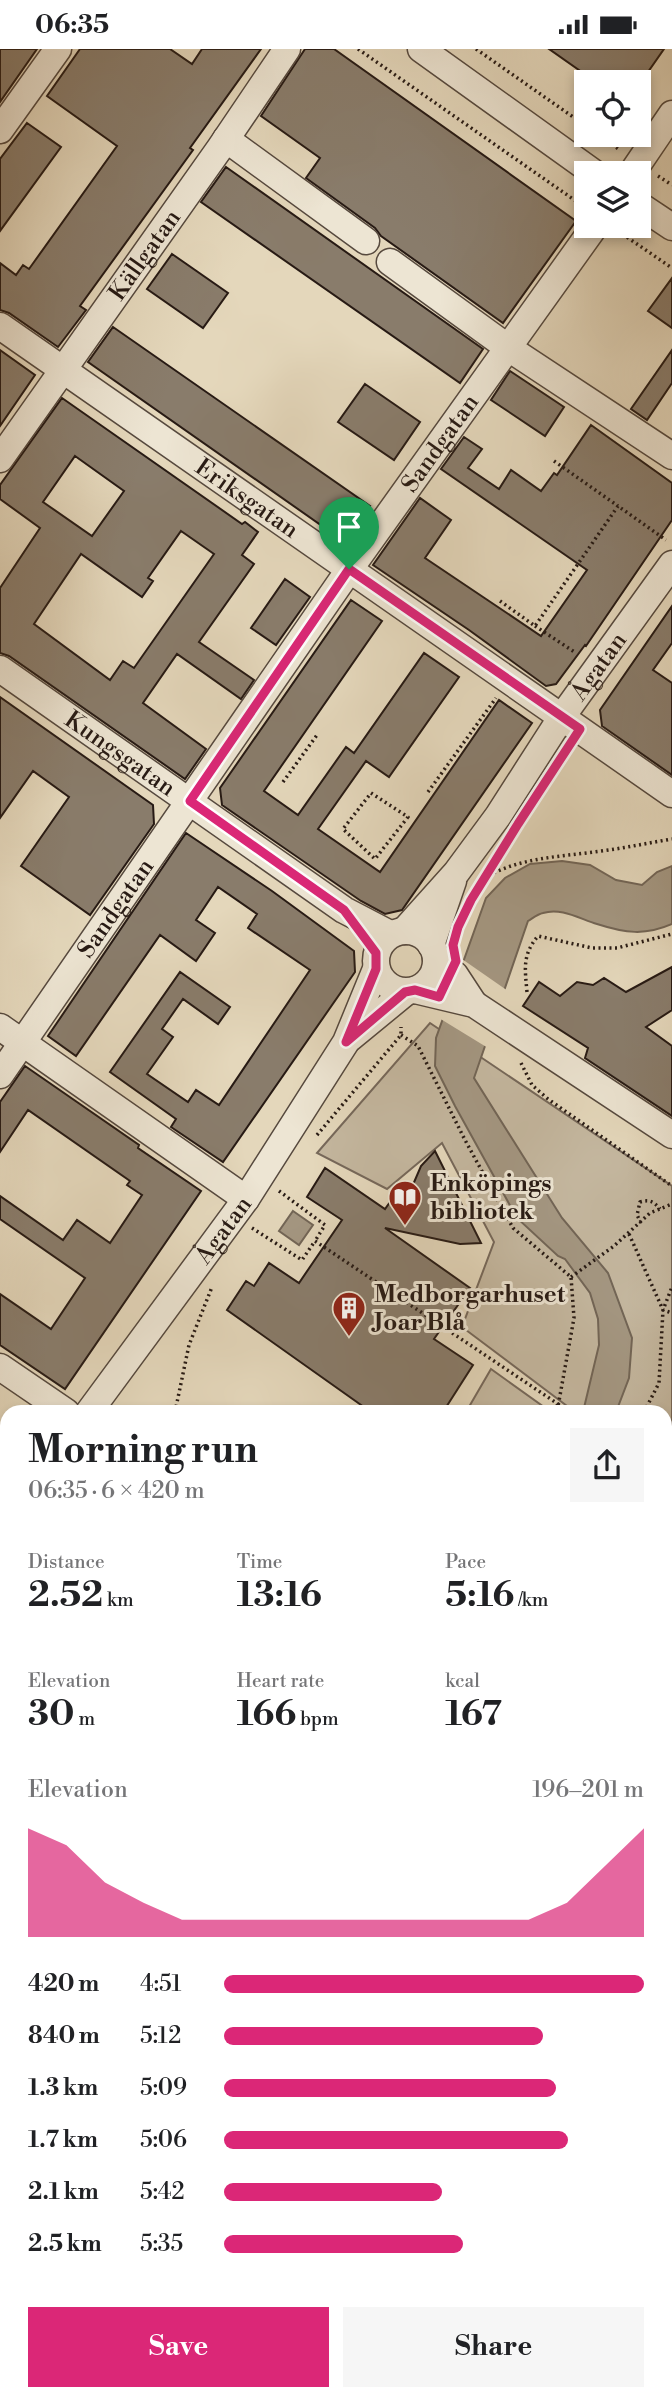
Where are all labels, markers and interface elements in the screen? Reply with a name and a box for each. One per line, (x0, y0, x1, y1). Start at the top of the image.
text: 06:35 (35, 9, 109, 41)
map controls (574, 70, 651, 238)
button: locate (574, 70, 651, 147)
button: layers (574, 161, 651, 238)
street label: Källgatan (103, 204, 188, 307)
street label: Sandgatan (395, 389, 486, 499)
street label: Eriksgatan (189, 452, 304, 545)
pin (319, 497, 379, 569)
icon: arrive (330, 508, 368, 546)
street label: Ågatan (563, 627, 634, 708)
street label: Kungsgatan (58, 705, 181, 803)
street label: Sandgatan (72, 853, 161, 964)
place label: Enköpings bibliotek (430, 1169, 552, 1227)
library icon: Enköpings bibliotek (386, 1178, 424, 1227)
street label: Ågatan (188, 1191, 259, 1271)
place label: Medborgarhuset Joar Blå (371, 1280, 566, 1338)
building icon: Medborgarhuset Joar Blå (330, 1289, 368, 1338)
text: Morning run (28, 1427, 258, 1474)
button: share (570, 1428, 644, 1502)
text: 06:35 · 6 × 420 m (28, 1477, 205, 1505)
text: Distance (28, 1550, 105, 1574)
text: Time (237, 1550, 282, 1574)
text: Pace (445, 1550, 486, 1574)
text: 2.52 (28, 1574, 103, 1617)
text: 13:16 (237, 1574, 322, 1617)
text: 5:16 (445, 1574, 514, 1617)
text: km (103, 1588, 134, 1612)
text: /km (514, 1588, 548, 1612)
text: Elevation (28, 1669, 110, 1693)
text: Heart rate (237, 1669, 324, 1693)
text: kcal (445, 1669, 480, 1693)
text: 30 (28, 1693, 75, 1736)
text: 166 (237, 1693, 296, 1736)
text: 167 (445, 1693, 502, 1736)
text: m (75, 1707, 95, 1731)
text: bpm (296, 1707, 339, 1731)
text: Elevation (28, 1776, 128, 1804)
text: 196–201 m (532, 1776, 644, 1804)
text: 420 m (28, 1970, 99, 1998)
text: 4:51 (140, 1970, 181, 1998)
text: 840 m (28, 2022, 100, 2050)
text: 5:12 (140, 2022, 181, 2050)
text: 1.3 km (28, 2074, 98, 2102)
text: 5:09 (140, 2074, 187, 2102)
text: 1.7 km (28, 2126, 98, 2154)
text: 5:06 (140, 2126, 187, 2154)
text: 2.1 km (28, 2178, 99, 2206)
text: 5:42 (140, 2178, 185, 2206)
text: 2.5 km (28, 2230, 102, 2258)
text: 5:35 (140, 2230, 183, 2258)
button: Save (28, 2307, 329, 2387)
button: Share (343, 2307, 644, 2387)

